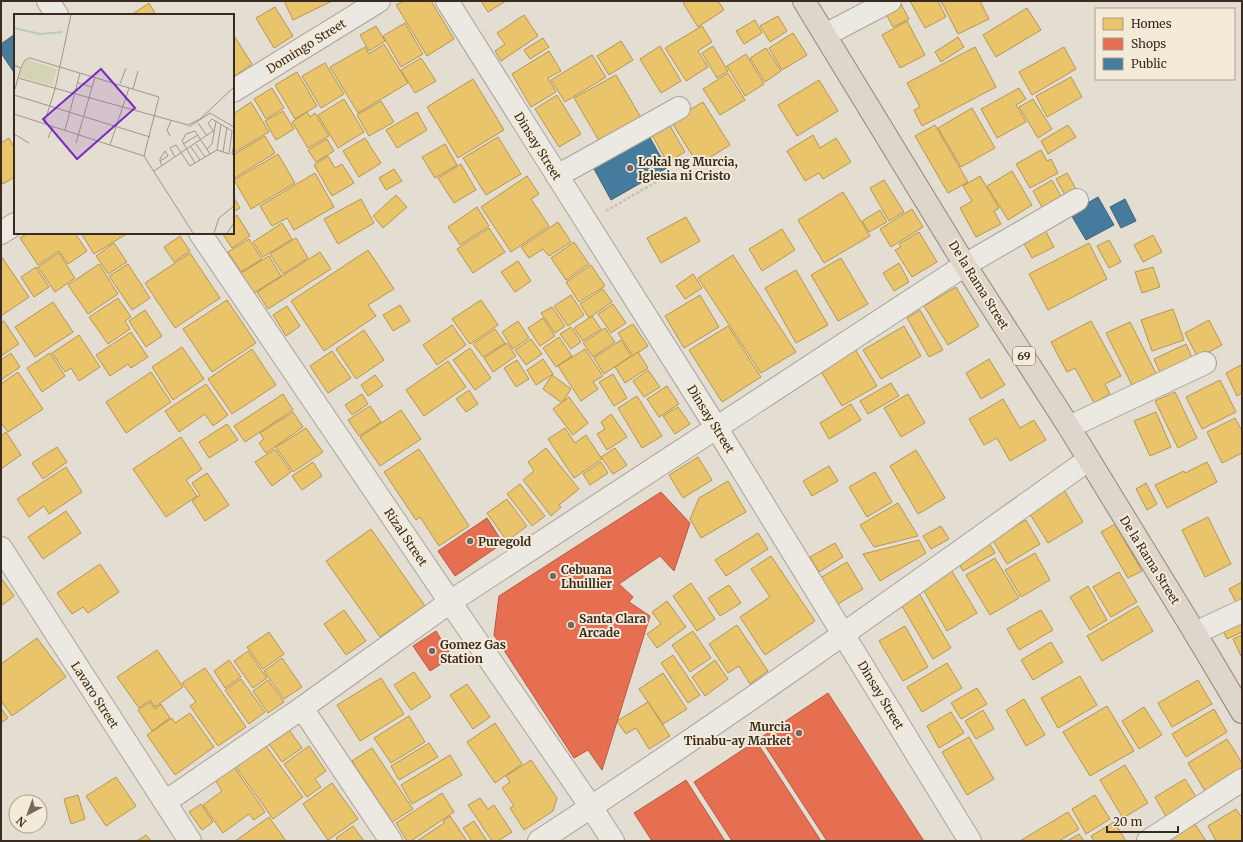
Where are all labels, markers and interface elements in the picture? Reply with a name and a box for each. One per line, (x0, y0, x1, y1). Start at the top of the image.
legend (1095, 8, 1235, 80)
inset map (14, 14, 234, 234)
street label: Domingo Street (263, 15, 349, 77)
text: Homes (1131, 16, 1172, 31)
text: Shops (1131, 36, 1166, 51)
text: Public (1131, 56, 1167, 71)
street label: Dinsay Street (511, 109, 565, 183)
place label: Lokal ng Murcia, Iglesia ni Cristo (638, 154, 738, 183)
marker: Lokal ng Murcia, Iglesia ni Cristo (625, 163, 635, 173)
street label: De la Rama Street (946, 238, 1012, 332)
road number: 69 (1013, 347, 1035, 365)
street label: Dinsay Street (684, 382, 738, 456)
street label: Rizal Street (381, 505, 431, 569)
street label: De la Rama Street (1117, 513, 1183, 607)
place label: Puregold (478, 534, 532, 549)
marker: Puregold (465, 536, 475, 546)
place label: Cebuana Lhuillier (561, 562, 612, 591)
marker: Cebuana Lhuillier (548, 571, 558, 581)
place label: Santa Clara Arcade (578, 611, 646, 640)
marker: Santa Clara Arcade (566, 620, 576, 630)
place label: Gomez Gas Station (440, 637, 506, 666)
marker: Gomez Gas Station (427, 646, 437, 656)
street label: Dinsay Street (855, 658, 908, 732)
street label: Lavaro Street (68, 659, 122, 731)
place label: Murcia Tinabu-ay Market (684, 719, 791, 748)
marker: Murcia Tinabu-ay Market (794, 728, 804, 738)
north arrow (8, 794, 48, 834)
scale bar (1107, 808, 1178, 834)
text: N (13, 813, 29, 830)
text: 20 m (1113, 814, 1142, 829)

